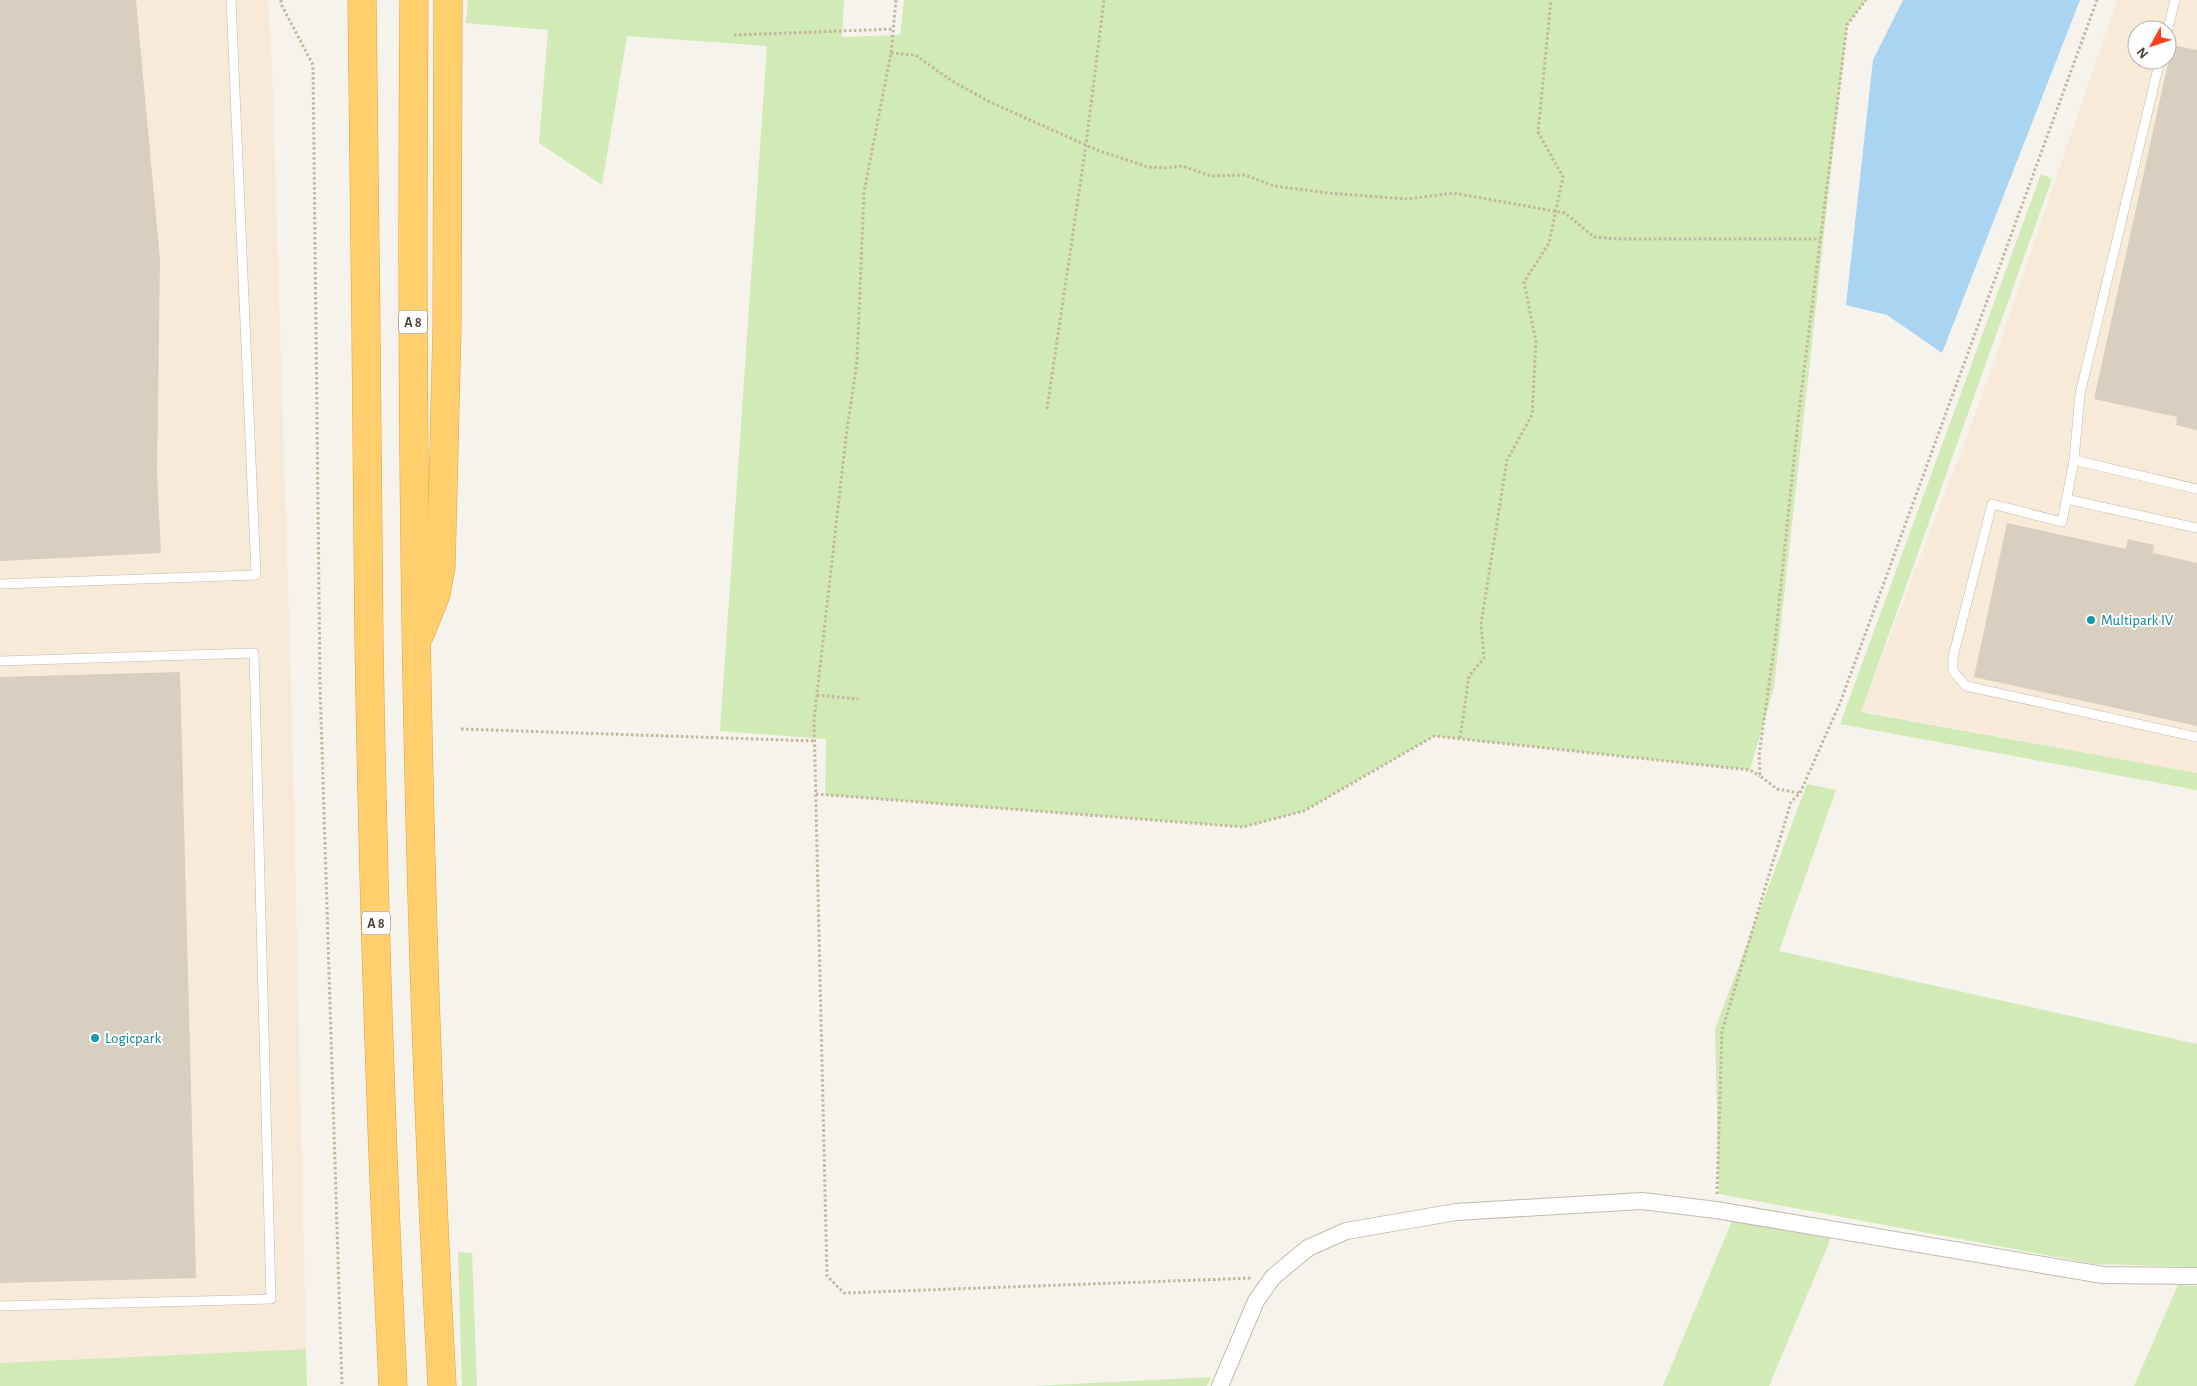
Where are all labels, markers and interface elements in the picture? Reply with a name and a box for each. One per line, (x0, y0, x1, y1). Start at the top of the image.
north arrow (2127, 20, 2177, 70)
text: N (2134, 44, 2151, 61)
road number: A 8 (399, 311, 427, 334)
place label: Multipark IV (2101, 613, 2174, 628)
marker: Multipark IV (2085, 614, 2097, 626)
road number: A 8 (362, 911, 390, 934)
place label: Logicpark (105, 1031, 161, 1046)
marker: Logicpark (89, 1032, 101, 1044)

